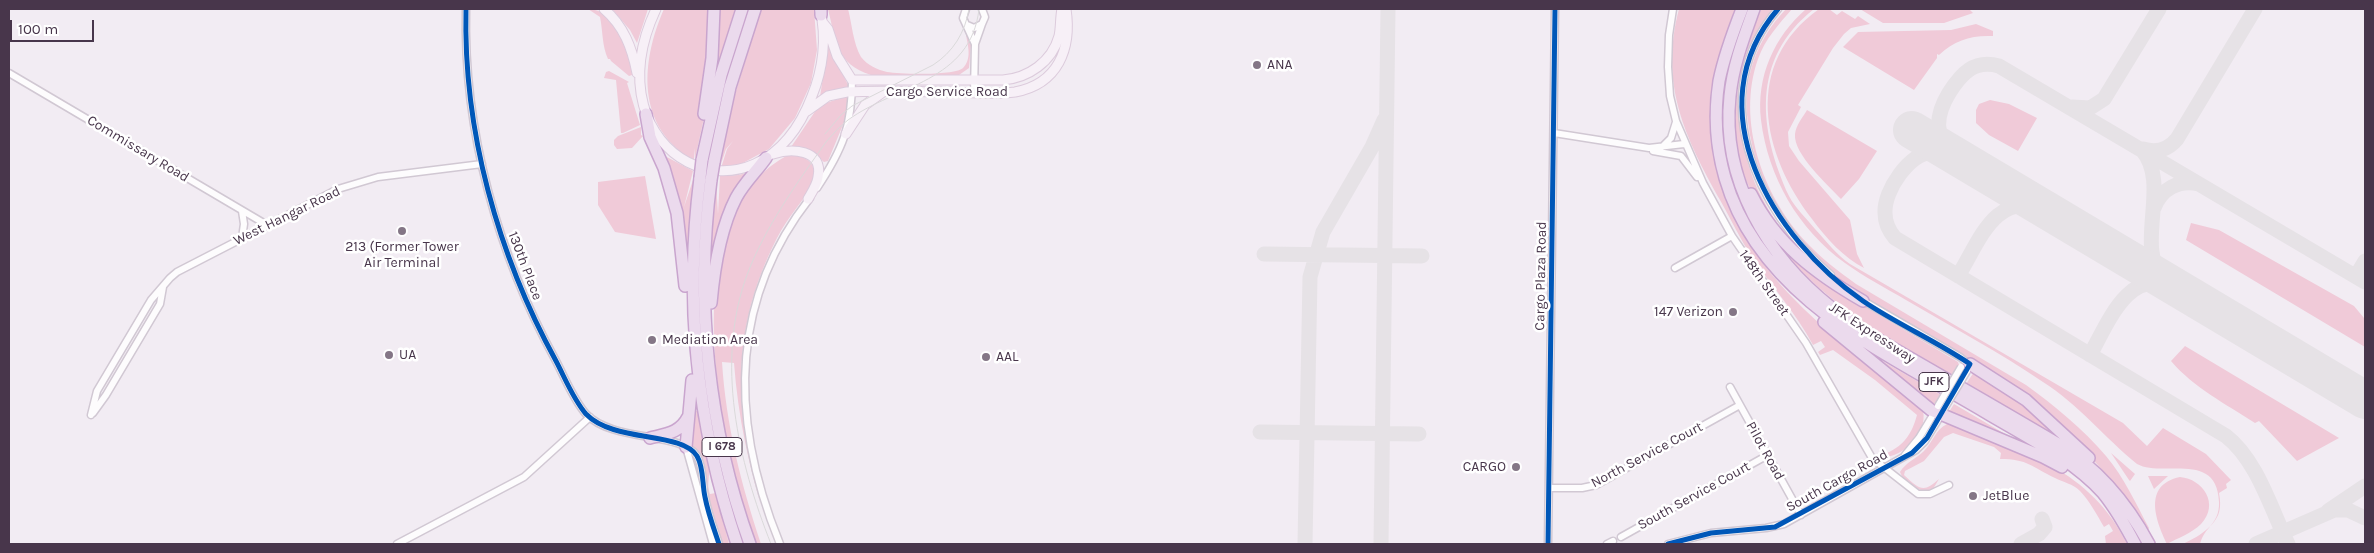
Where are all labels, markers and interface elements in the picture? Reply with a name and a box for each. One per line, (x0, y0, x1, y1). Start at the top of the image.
scale bar (12, 10, 96, 42)
text: 100 m (18, 20, 58, 38)
place label: ANA (1267, 57, 1293, 73)
marker: ANA (1251, 59, 1263, 71)
street label: Cargo Service Road (886, 84, 1008, 100)
street label: Commissary Road (84, 112, 192, 186)
street label: West Hangar Road (231, 183, 343, 249)
street label: Cargo Plaza Road (1532, 221, 1550, 331)
marker: 213 (Former Tower Air Terminal (396, 225, 408, 237)
street label: 130th Place (504, 229, 546, 303)
place label: 213 (Former Tower Air Terminal (345, 239, 459, 272)
street label: 148th Street (1735, 247, 1793, 319)
street label: JFK Expressway (1826, 299, 1918, 367)
place label: 147 Verizon (1654, 304, 1723, 320)
marker: 147 Verizon (1727, 306, 1739, 318)
place label: Mediation Area (662, 332, 758, 348)
marker: Mediation Area (646, 334, 658, 346)
place label: UA (399, 347, 416, 363)
marker: UA (383, 349, 395, 361)
place label: AAL (996, 349, 1019, 365)
marker: AAL (980, 351, 992, 363)
road number: JFK (1919, 372, 1949, 392)
street label: North Service Court (1588, 418, 1706, 492)
street label: Pilot Road (1742, 419, 1788, 483)
road number: I 678 (702, 438, 742, 457)
street label: South Cargo Road (1783, 446, 1891, 516)
street label: South Service Court (1635, 458, 1753, 534)
place label: CARGO (1463, 459, 1506, 475)
marker: CARGO (1510, 461, 1522, 473)
place label: JetBlue (1983, 488, 2029, 504)
marker: JetBlue (1967, 490, 1979, 502)

